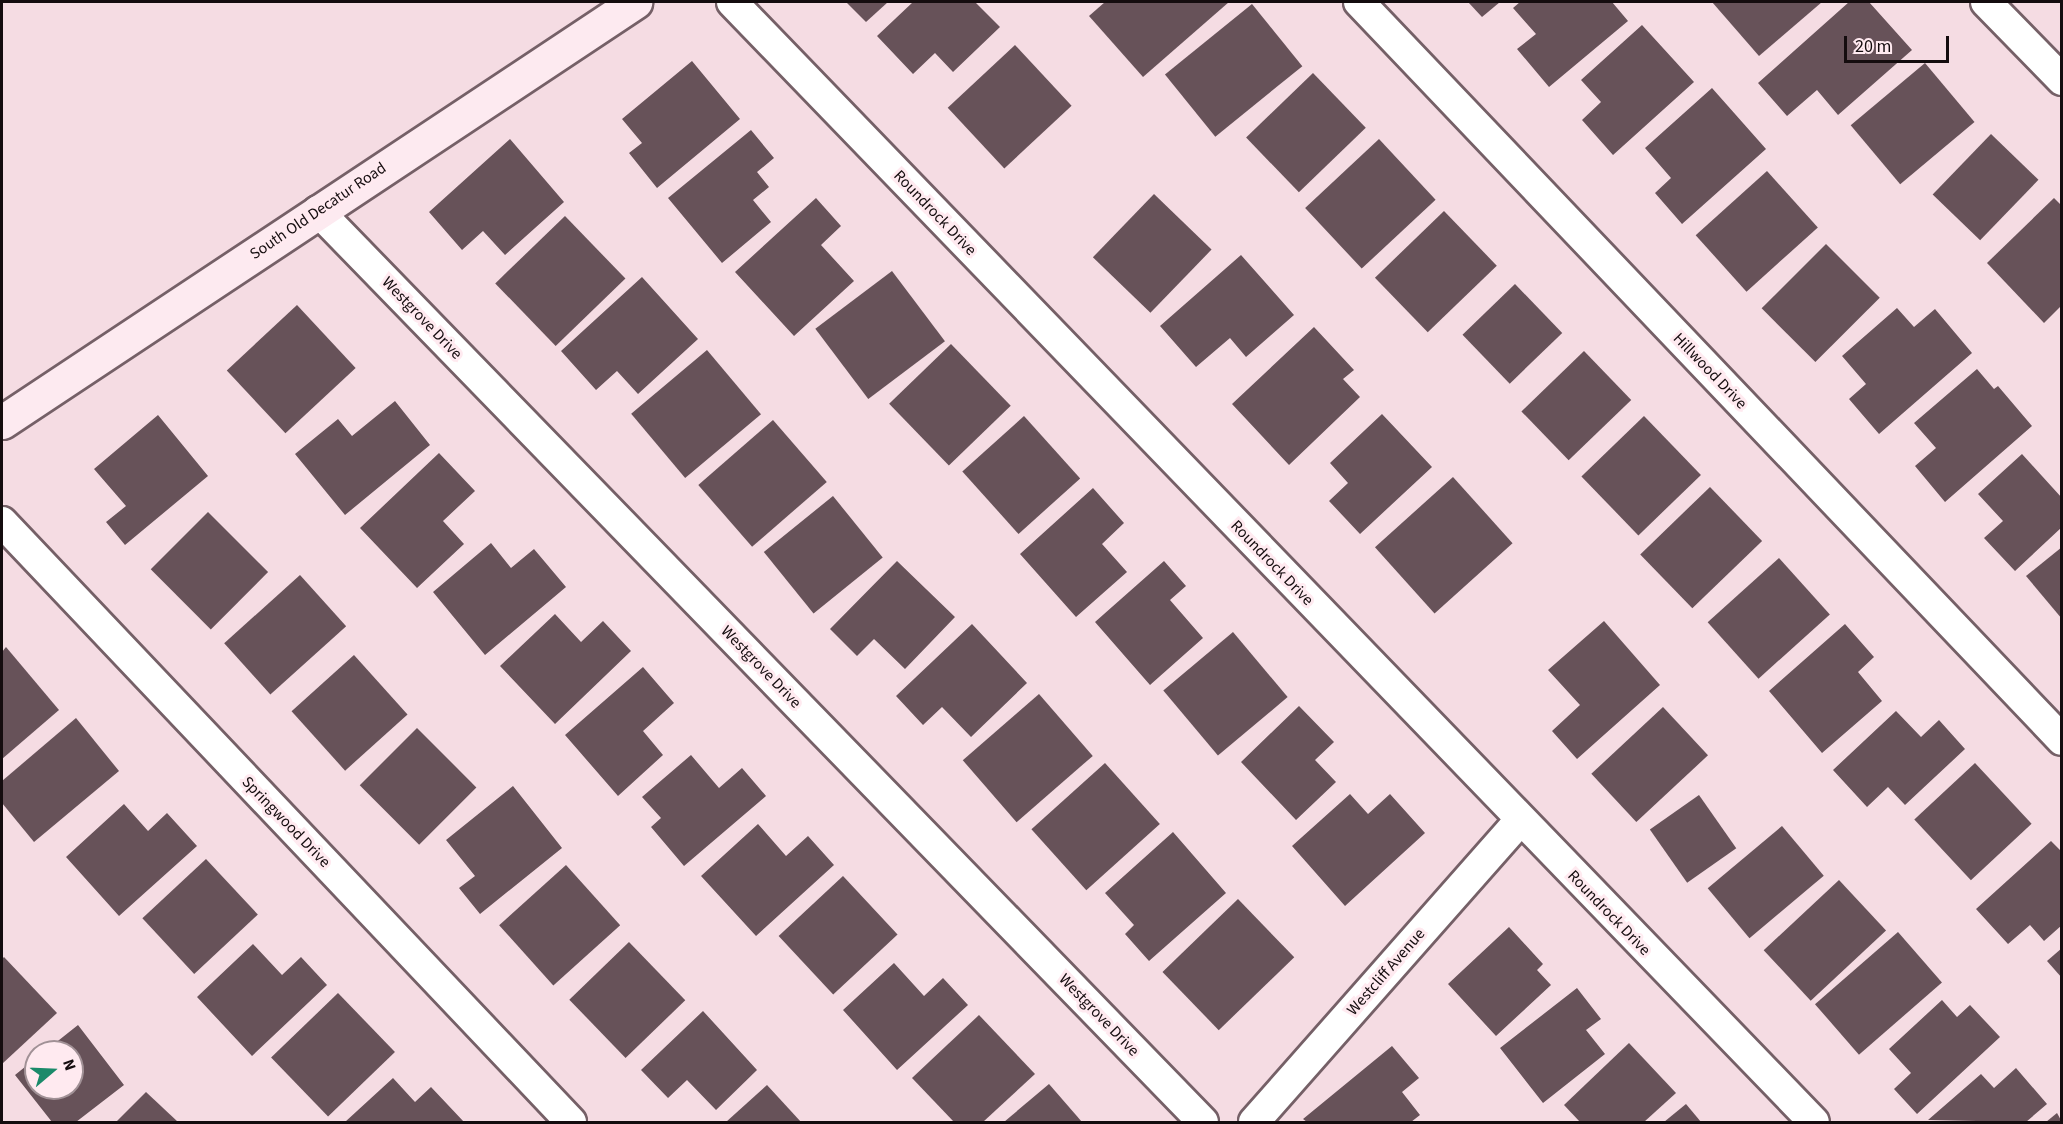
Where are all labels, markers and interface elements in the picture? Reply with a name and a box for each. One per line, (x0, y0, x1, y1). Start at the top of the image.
scale bar (1847, 24, 1952, 62)
text: 20 m (1855, 34, 1891, 59)
street label: South Old Decatur Road (246, 158, 390, 264)
street label: Roundrock Drive (890, 166, 980, 260)
street label: Westgrove Drive (378, 273, 466, 363)
street label: Hillwood Drive (1669, 329, 1751, 413)
street label: Roundrock Drive (1227, 516, 1317, 610)
street label: Westgrove Drive (717, 622, 805, 712)
street label: Springwood Drive (238, 772, 334, 872)
street label: Roundrock Drive (1564, 866, 1654, 960)
street label: Westcliff Avenue (1343, 925, 1429, 1019)
street label: Westgrove Drive (1055, 970, 1143, 1060)
north arrow (24, 1040, 84, 1100)
text: N (57, 1056, 81, 1073)

